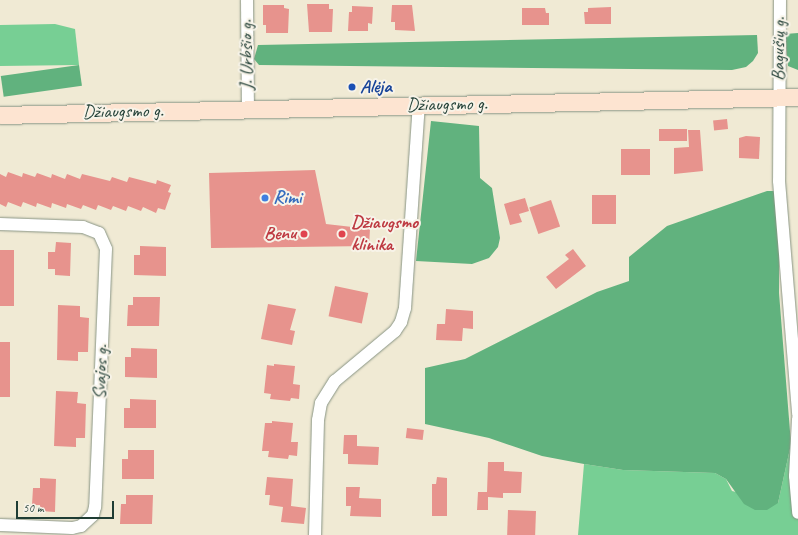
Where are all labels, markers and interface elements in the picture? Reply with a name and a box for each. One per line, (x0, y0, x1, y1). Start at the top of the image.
street label: Bagušių g. (767, 17, 791, 81)
street label: J. Urbšio g. (235, 20, 259, 90)
place label: Alėja (360, 76, 392, 98)
marker: Alėja (347, 82, 357, 92)
street label: Džiaugsmo g. (406, 93, 488, 117)
street label: Džiaugsmo g. (82, 100, 164, 124)
place label: Rimi (273, 187, 302, 209)
marker: Rimi (260, 193, 270, 203)
place label: Džiaugsmo klinika (351, 212, 418, 256)
place label: Benu (264, 223, 296, 245)
marker: Džiaugsmo klinika (336, 228, 348, 240)
marker: Benu (299, 229, 309, 239)
street label: Svajos g. (89, 344, 113, 400)
scale bar (18, 493, 116, 519)
text: 50 m (23, 500, 43, 516)

